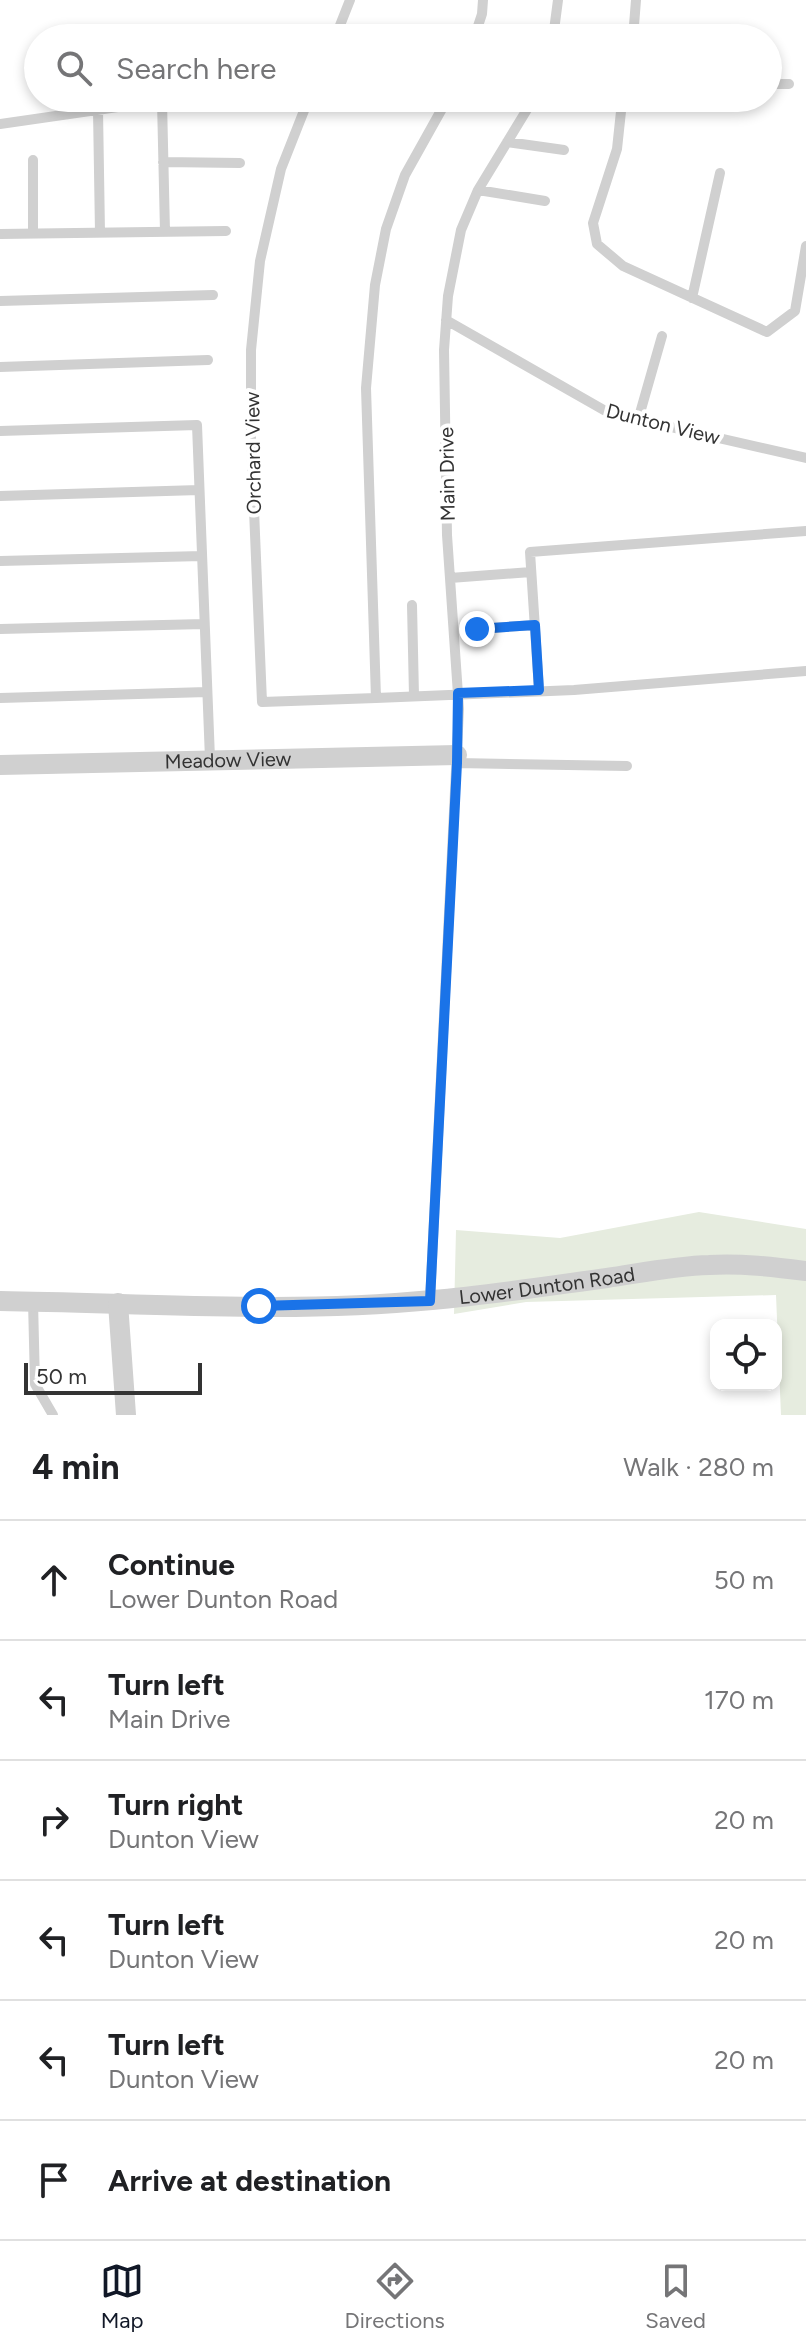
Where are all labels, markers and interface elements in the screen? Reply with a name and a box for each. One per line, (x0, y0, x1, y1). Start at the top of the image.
search box (24, 24, 782, 112)
icon: search (52, 46, 96, 90)
text: Search here (116, 50, 276, 87)
street label: Orchard View (240, 391, 266, 515)
street label: Dunton View (604, 398, 723, 450)
street label: Main Drive (434, 427, 460, 521)
route end (459, 611, 495, 647)
street label: Meadow View (164, 747, 292, 773)
street label: Lower Dunton Road (458, 1262, 637, 1309)
route start (241, 1288, 277, 1324)
map controls (710, 1319, 782, 1391)
button: locate (710, 1319, 782, 1391)
scale bar (24, 1359, 202, 1395)
text: 50 m (36, 1363, 87, 1390)
text: 4 min (32, 1447, 119, 1488)
text: Walk · 280 m (623, 1451, 774, 1483)
text: Continue (108, 1546, 235, 1583)
icon: ahead (32, 1558, 76, 1602)
text: 50 m (714, 1564, 774, 1596)
text: Lower Dunton Road (108, 1583, 338, 1615)
text: Turn left (108, 1666, 225, 1703)
icon: left (32, 1678, 76, 1722)
text: 170 m (704, 1684, 774, 1716)
text: Main Drive (108, 1703, 230, 1735)
text: Turn right (108, 1786, 243, 1823)
icon: right (32, 1798, 76, 1842)
text: 20 m (714, 1804, 774, 1836)
text: Dunton View (108, 1823, 259, 1855)
text: Turn left (108, 1906, 225, 1943)
icon: left (32, 1918, 76, 1962)
text: 20 m (714, 1924, 774, 1956)
text: Dunton View (108, 1943, 259, 1975)
text: Turn left (108, 2026, 225, 2063)
icon: left (32, 2038, 76, 2082)
text: 20 m (714, 2044, 774, 2076)
text: Dunton View (108, 2063, 259, 2095)
icon: arrive (32, 2158, 76, 2202)
text: Arrive at destination (108, 2162, 391, 2199)
tab: Map (100, 2259, 144, 2334)
tab: Directions (345, 2259, 445, 2334)
tab: Saved (645, 2259, 706, 2334)

